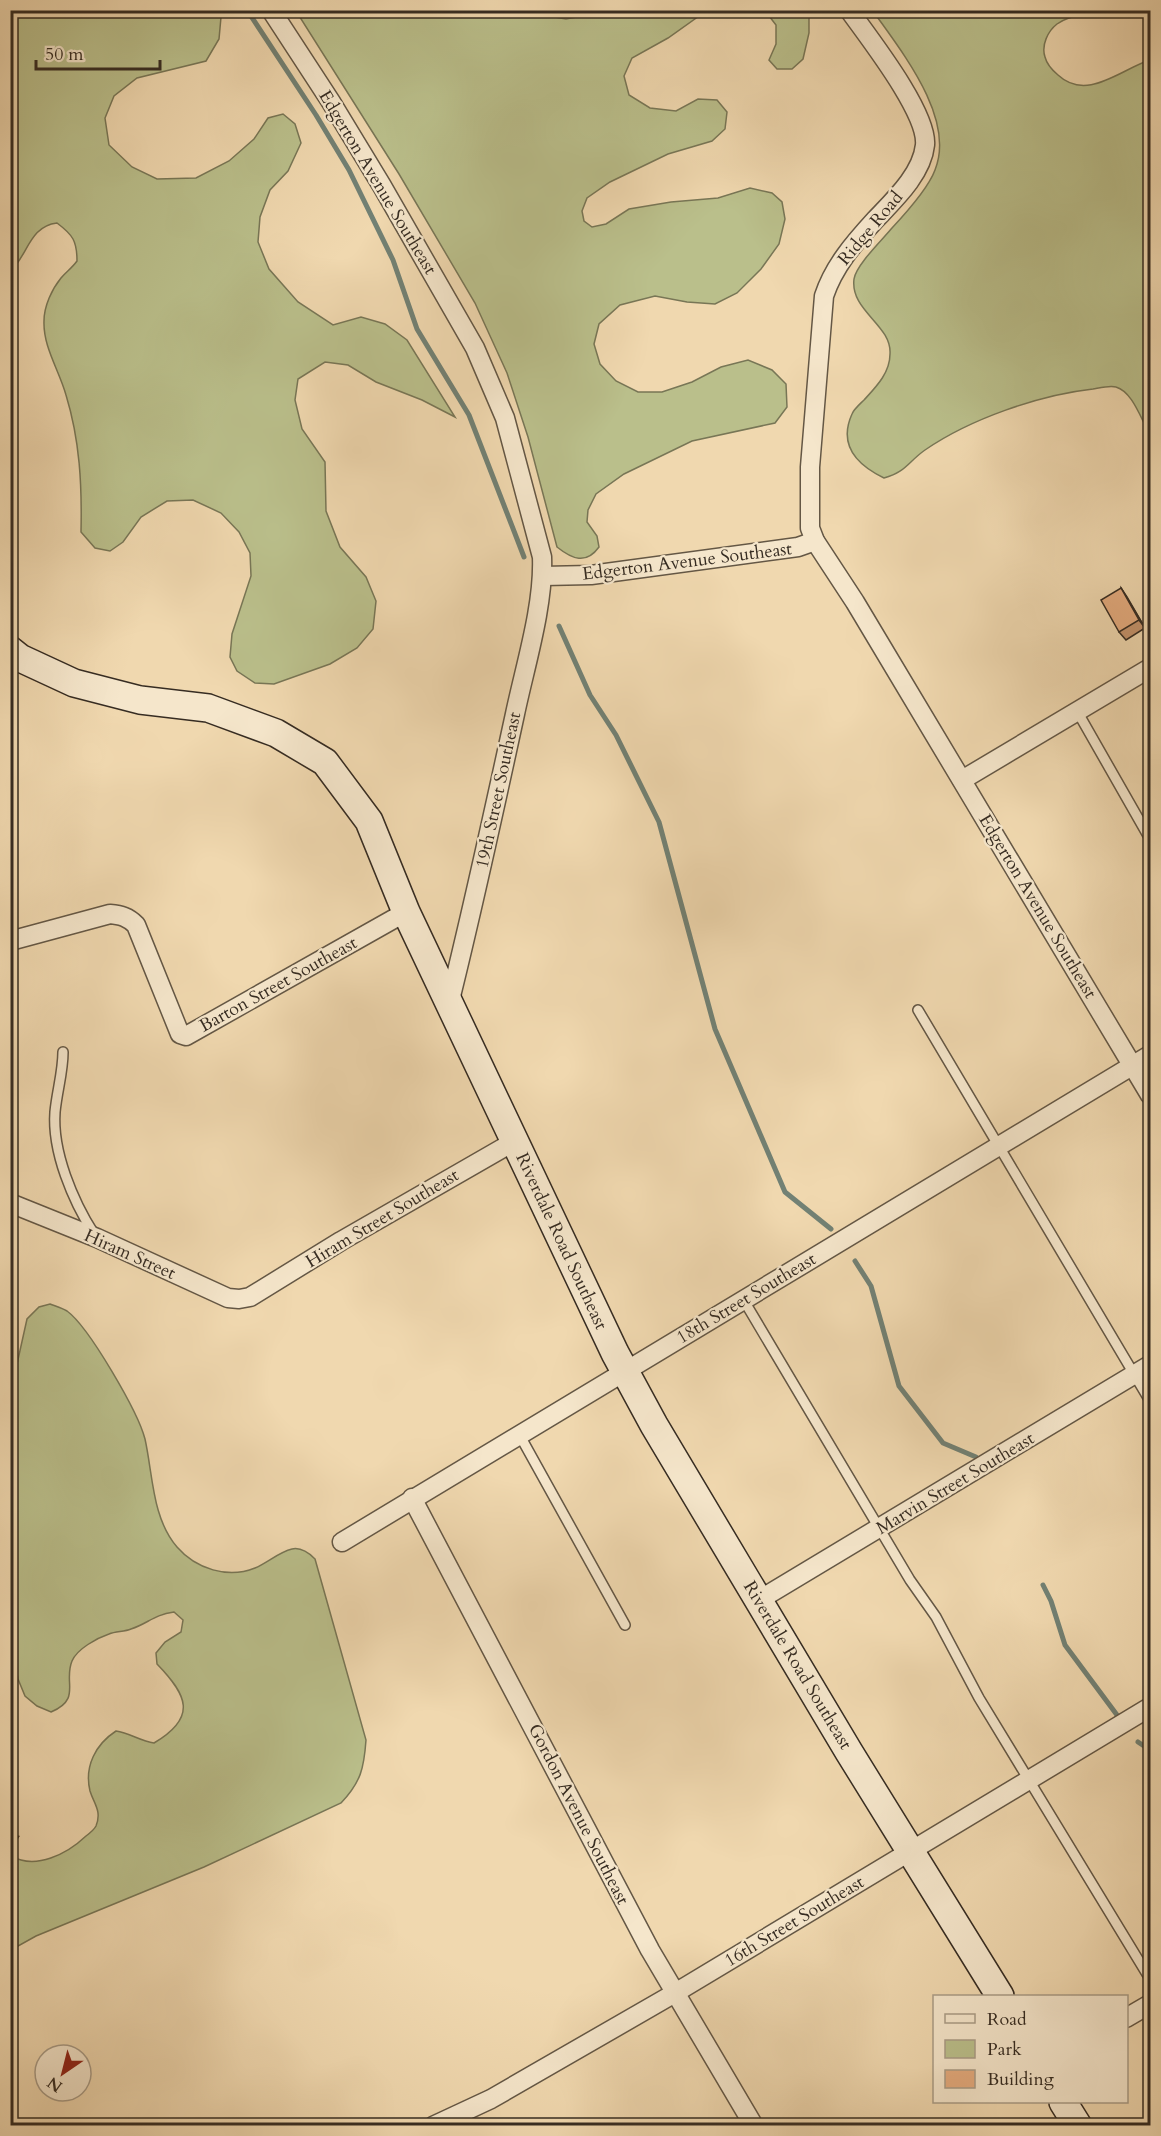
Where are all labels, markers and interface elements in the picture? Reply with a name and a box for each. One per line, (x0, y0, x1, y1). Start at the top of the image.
scale bar (36, 33, 160, 71)
text: 50 m (45, 42, 84, 67)
street label: Edgerton Avenue Southeast (313, 85, 443, 279)
street label: Ridge Road (832, 186, 909, 271)
street label: Edgerton Avenue Southeast (581, 536, 794, 587)
street label: 19th Street Southeast (470, 710, 527, 870)
street label: Edgerton Avenue Southeast (973, 809, 1103, 1003)
street label: Barton Street Southeast (195, 930, 362, 1038)
street label: Riverdale Road Southeast (510, 1149, 614, 1334)
street label: Hiram Street Southeast (301, 1163, 464, 1274)
street label: Hiram Street (80, 1223, 180, 1286)
street label: 18th Street Southeast (672, 1247, 821, 1350)
street label: Marvin Street Southeast (871, 1426, 1039, 1541)
street label: Riverdale Road Southeast (737, 1576, 858, 1754)
street label: Gordon Avenue Southeast (522, 1719, 635, 1909)
street label: 16th Street Southeast (720, 1870, 869, 1973)
legend (933, 1995, 1128, 2103)
text: Road (987, 2007, 1027, 2032)
text: Park (987, 2037, 1022, 2062)
north arrow (33, 2043, 93, 2103)
text: Building (987, 2067, 1055, 2092)
text: N (43, 2071, 67, 2097)

